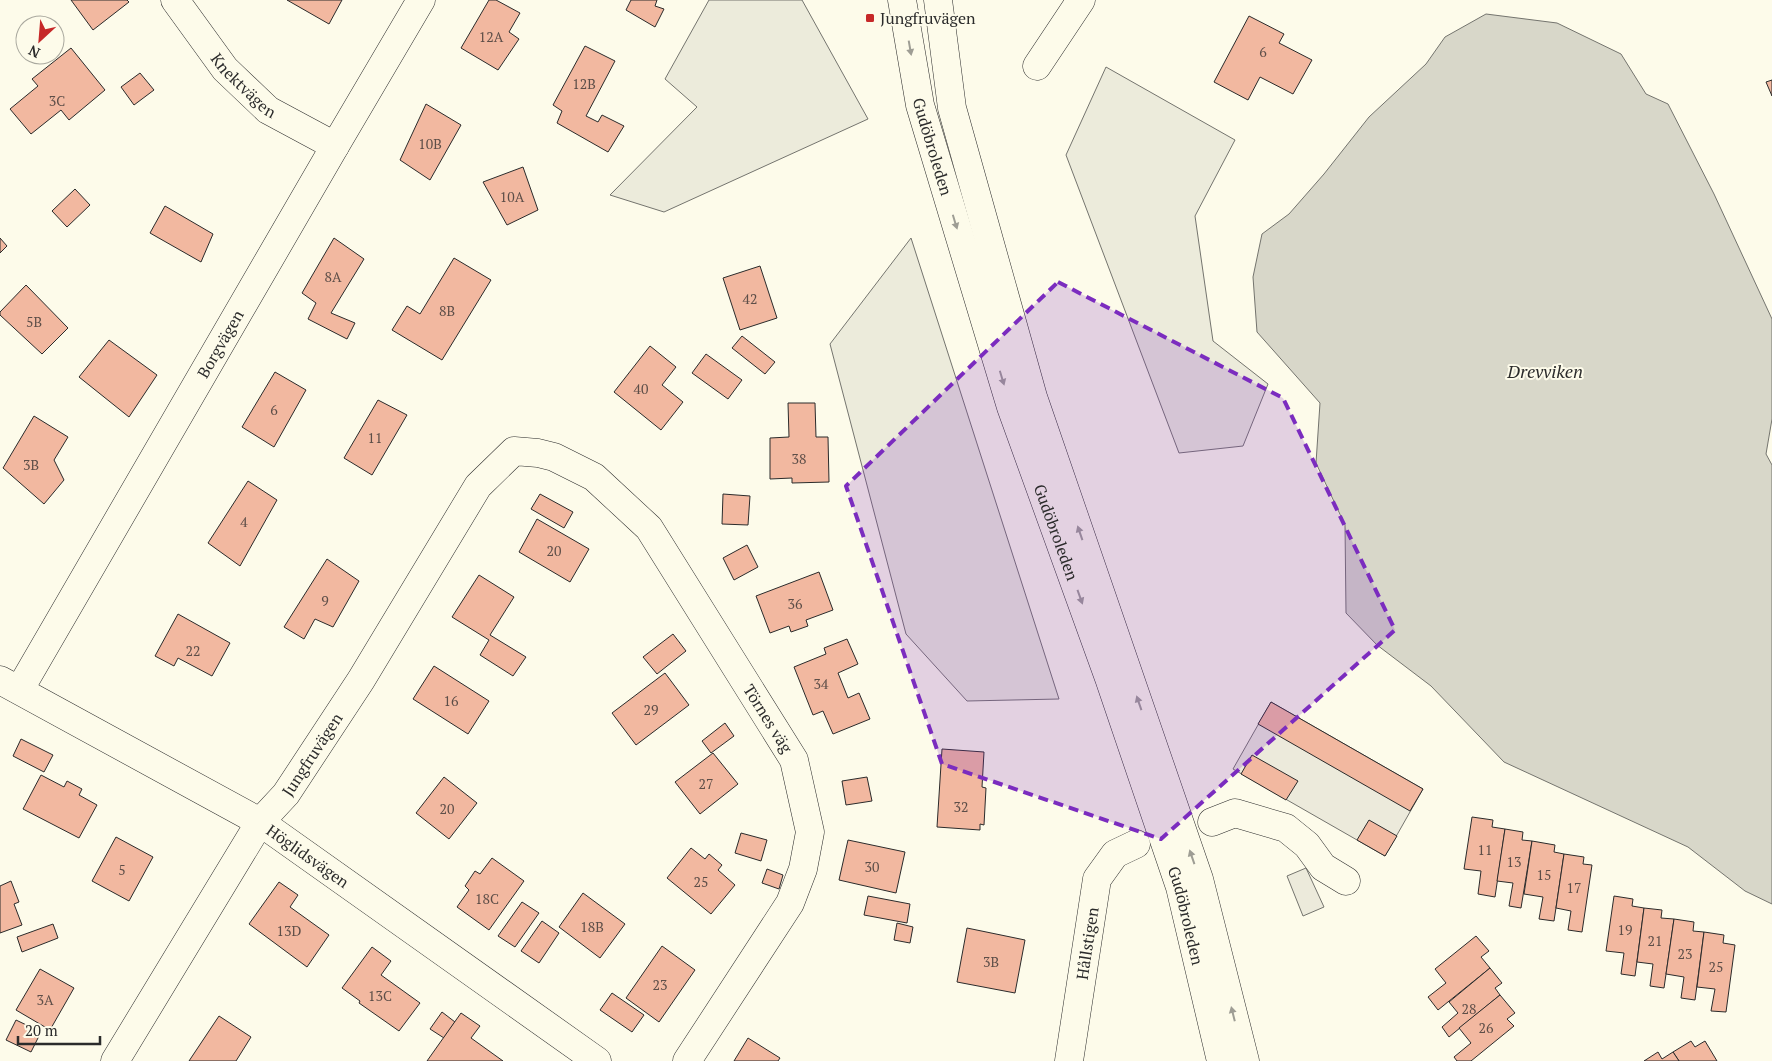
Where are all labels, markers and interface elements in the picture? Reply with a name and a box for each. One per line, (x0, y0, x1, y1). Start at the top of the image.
place label: Jungfruvägen (880, 7, 976, 29)
marker: Jungfruvägen (864, 12, 876, 24)
north arrow (15, 15, 65, 65)
house number: 12A (479, 27, 504, 46)
one-way arrow (907, 40, 915, 56)
text: N (25, 41, 43, 63)
house number: 6 (1259, 42, 1267, 61)
street label: Knektvägen (206, 48, 280, 123)
house number: 12B (572, 74, 596, 93)
house number: 3C (49, 91, 65, 110)
street label: Gudöbroleden (908, 96, 958, 199)
house number: 10B (418, 134, 442, 153)
house number: 10A (500, 187, 525, 206)
one-way arrow (952, 215, 960, 230)
house number: 8A (324, 267, 342, 286)
house number: 42 (743, 289, 757, 308)
house number: 8B (439, 301, 455, 320)
street label: Borgvägen (192, 305, 249, 382)
house number: 5B (26, 312, 42, 331)
water label: Drevviken (1506, 359, 1583, 383)
one-way arrow (999, 370, 1007, 385)
house number: 40 (634, 379, 648, 398)
house number: 6 (270, 400, 278, 419)
house number: 11 (368, 428, 382, 447)
house number: 38 (792, 449, 806, 468)
house number: 3B (23, 455, 39, 474)
street label: Gudöbroleden (1029, 481, 1084, 584)
house number: 4 (240, 512, 248, 531)
one-way arrow (1076, 525, 1084, 540)
house number: 20 (547, 541, 561, 560)
one-way arrow (1076, 590, 1084, 605)
house number: 9 (321, 591, 329, 610)
house number: 36 (788, 594, 803, 613)
house number: 22 (186, 641, 200, 660)
house number: 34 (814, 674, 829, 693)
street label: Törnes väg (738, 680, 798, 758)
house number: 16 (444, 691, 459, 710)
one-way arrow (1135, 695, 1143, 710)
house number: 29 (644, 700, 658, 719)
street label: Jungfruvägen (276, 708, 348, 801)
house number: 27 (699, 774, 713, 793)
house number: 32 (954, 797, 968, 816)
house number: 20 (440, 799, 454, 818)
street label: Höglidsvägen (262, 819, 354, 893)
house number: 11 (1478, 840, 1492, 859)
one-way arrow (1188, 849, 1195, 864)
house number: 13 (1507, 852, 1521, 871)
house number: 30 (865, 857, 879, 876)
house number: 5 (118, 860, 126, 879)
street label: Gudöbroleden (1163, 863, 1209, 968)
house number: 15 (1537, 865, 1551, 884)
house number: 25 (694, 872, 708, 891)
house number: 17 (1567, 878, 1581, 897)
house number: 18C (475, 889, 499, 908)
street label: Hållstigen (1071, 905, 1104, 981)
house number: 18B (580, 917, 604, 936)
house number: 19 (1618, 920, 1632, 939)
house number: 13D (277, 921, 302, 940)
house number: 21 (1648, 931, 1662, 950)
house number: 23 (1678, 944, 1692, 963)
house number: 3B (983, 952, 999, 971)
house number: 25 (1709, 957, 1723, 976)
house number: 23 (653, 975, 667, 994)
house number: 13C (368, 986, 392, 1005)
house number: 3A (36, 990, 54, 1009)
house number: 28 (1462, 999, 1476, 1018)
one-way arrow (1229, 1006, 1237, 1021)
scale bar (18, 1014, 100, 1046)
house number: 26 (1479, 1018, 1494, 1037)
text: 20 m (25, 1020, 58, 1040)

